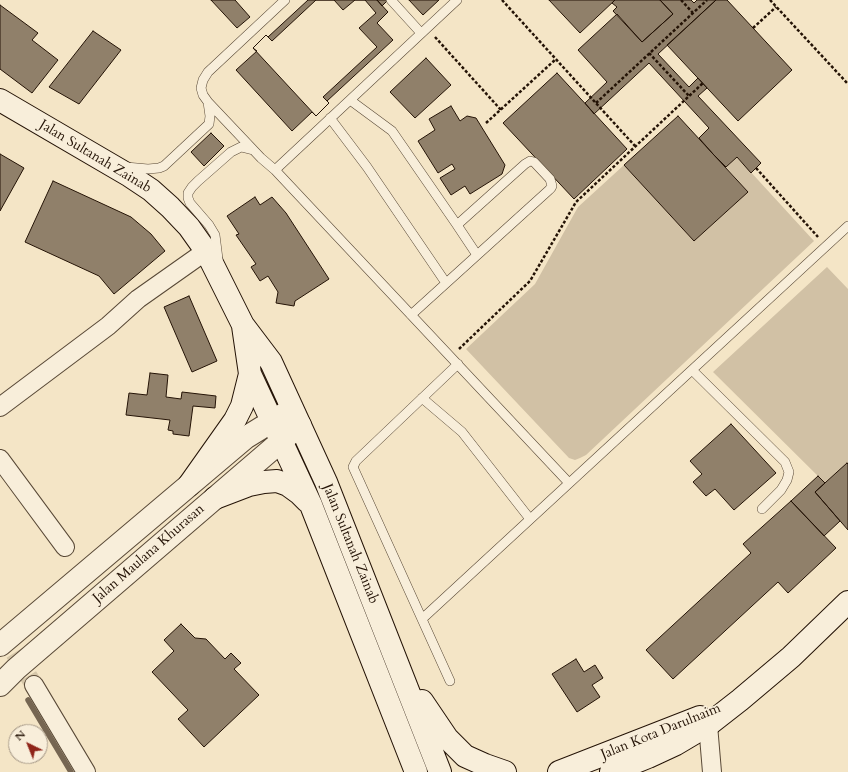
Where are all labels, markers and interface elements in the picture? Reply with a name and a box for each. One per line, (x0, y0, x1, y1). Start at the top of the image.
street label: Jalan Sultanah Zainab (36, 117, 154, 197)
street label: Jalan Sultanah Zainab (318, 482, 382, 606)
street label: Jalan Maulana Khurasan (90, 501, 208, 607)
street label: Jalan Kota Darulnaim (599, 700, 723, 764)
north arrow (8, 724, 48, 764)
text: N (12, 727, 29, 744)

